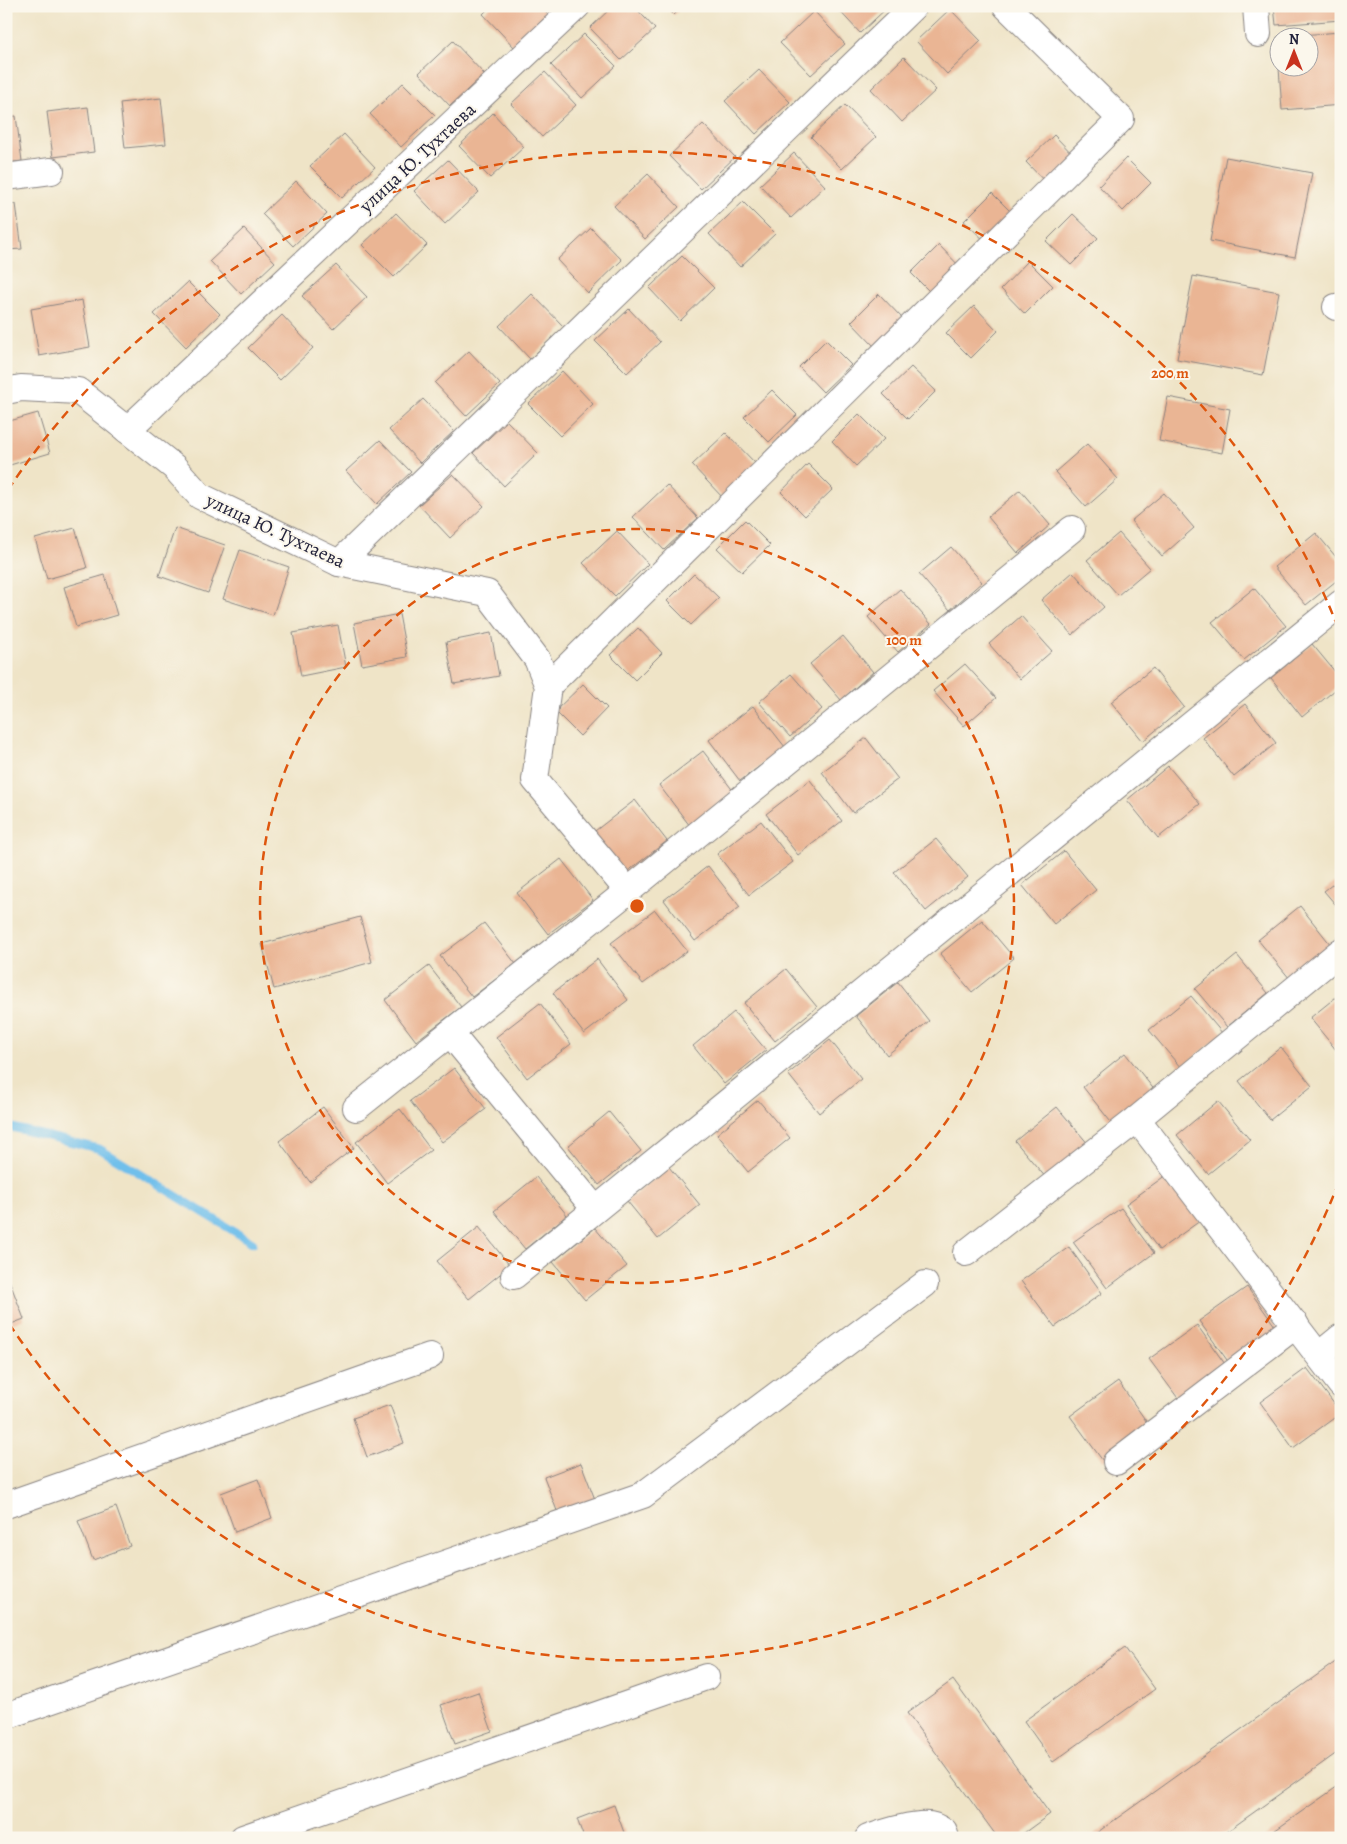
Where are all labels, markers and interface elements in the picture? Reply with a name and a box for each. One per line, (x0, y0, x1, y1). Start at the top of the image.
north arrow (1270, 28, 1320, 78)
text: N (1289, 30, 1299, 49)
street label: улица Ю. Тухтаева (353, 97, 482, 219)
text: 200 m (1151, 363, 1189, 383)
street label: улица Ю. Тухтаева (201, 487, 349, 575)
text: 100 m (886, 630, 922, 650)
centre of rings (628, 897, 646, 915)

